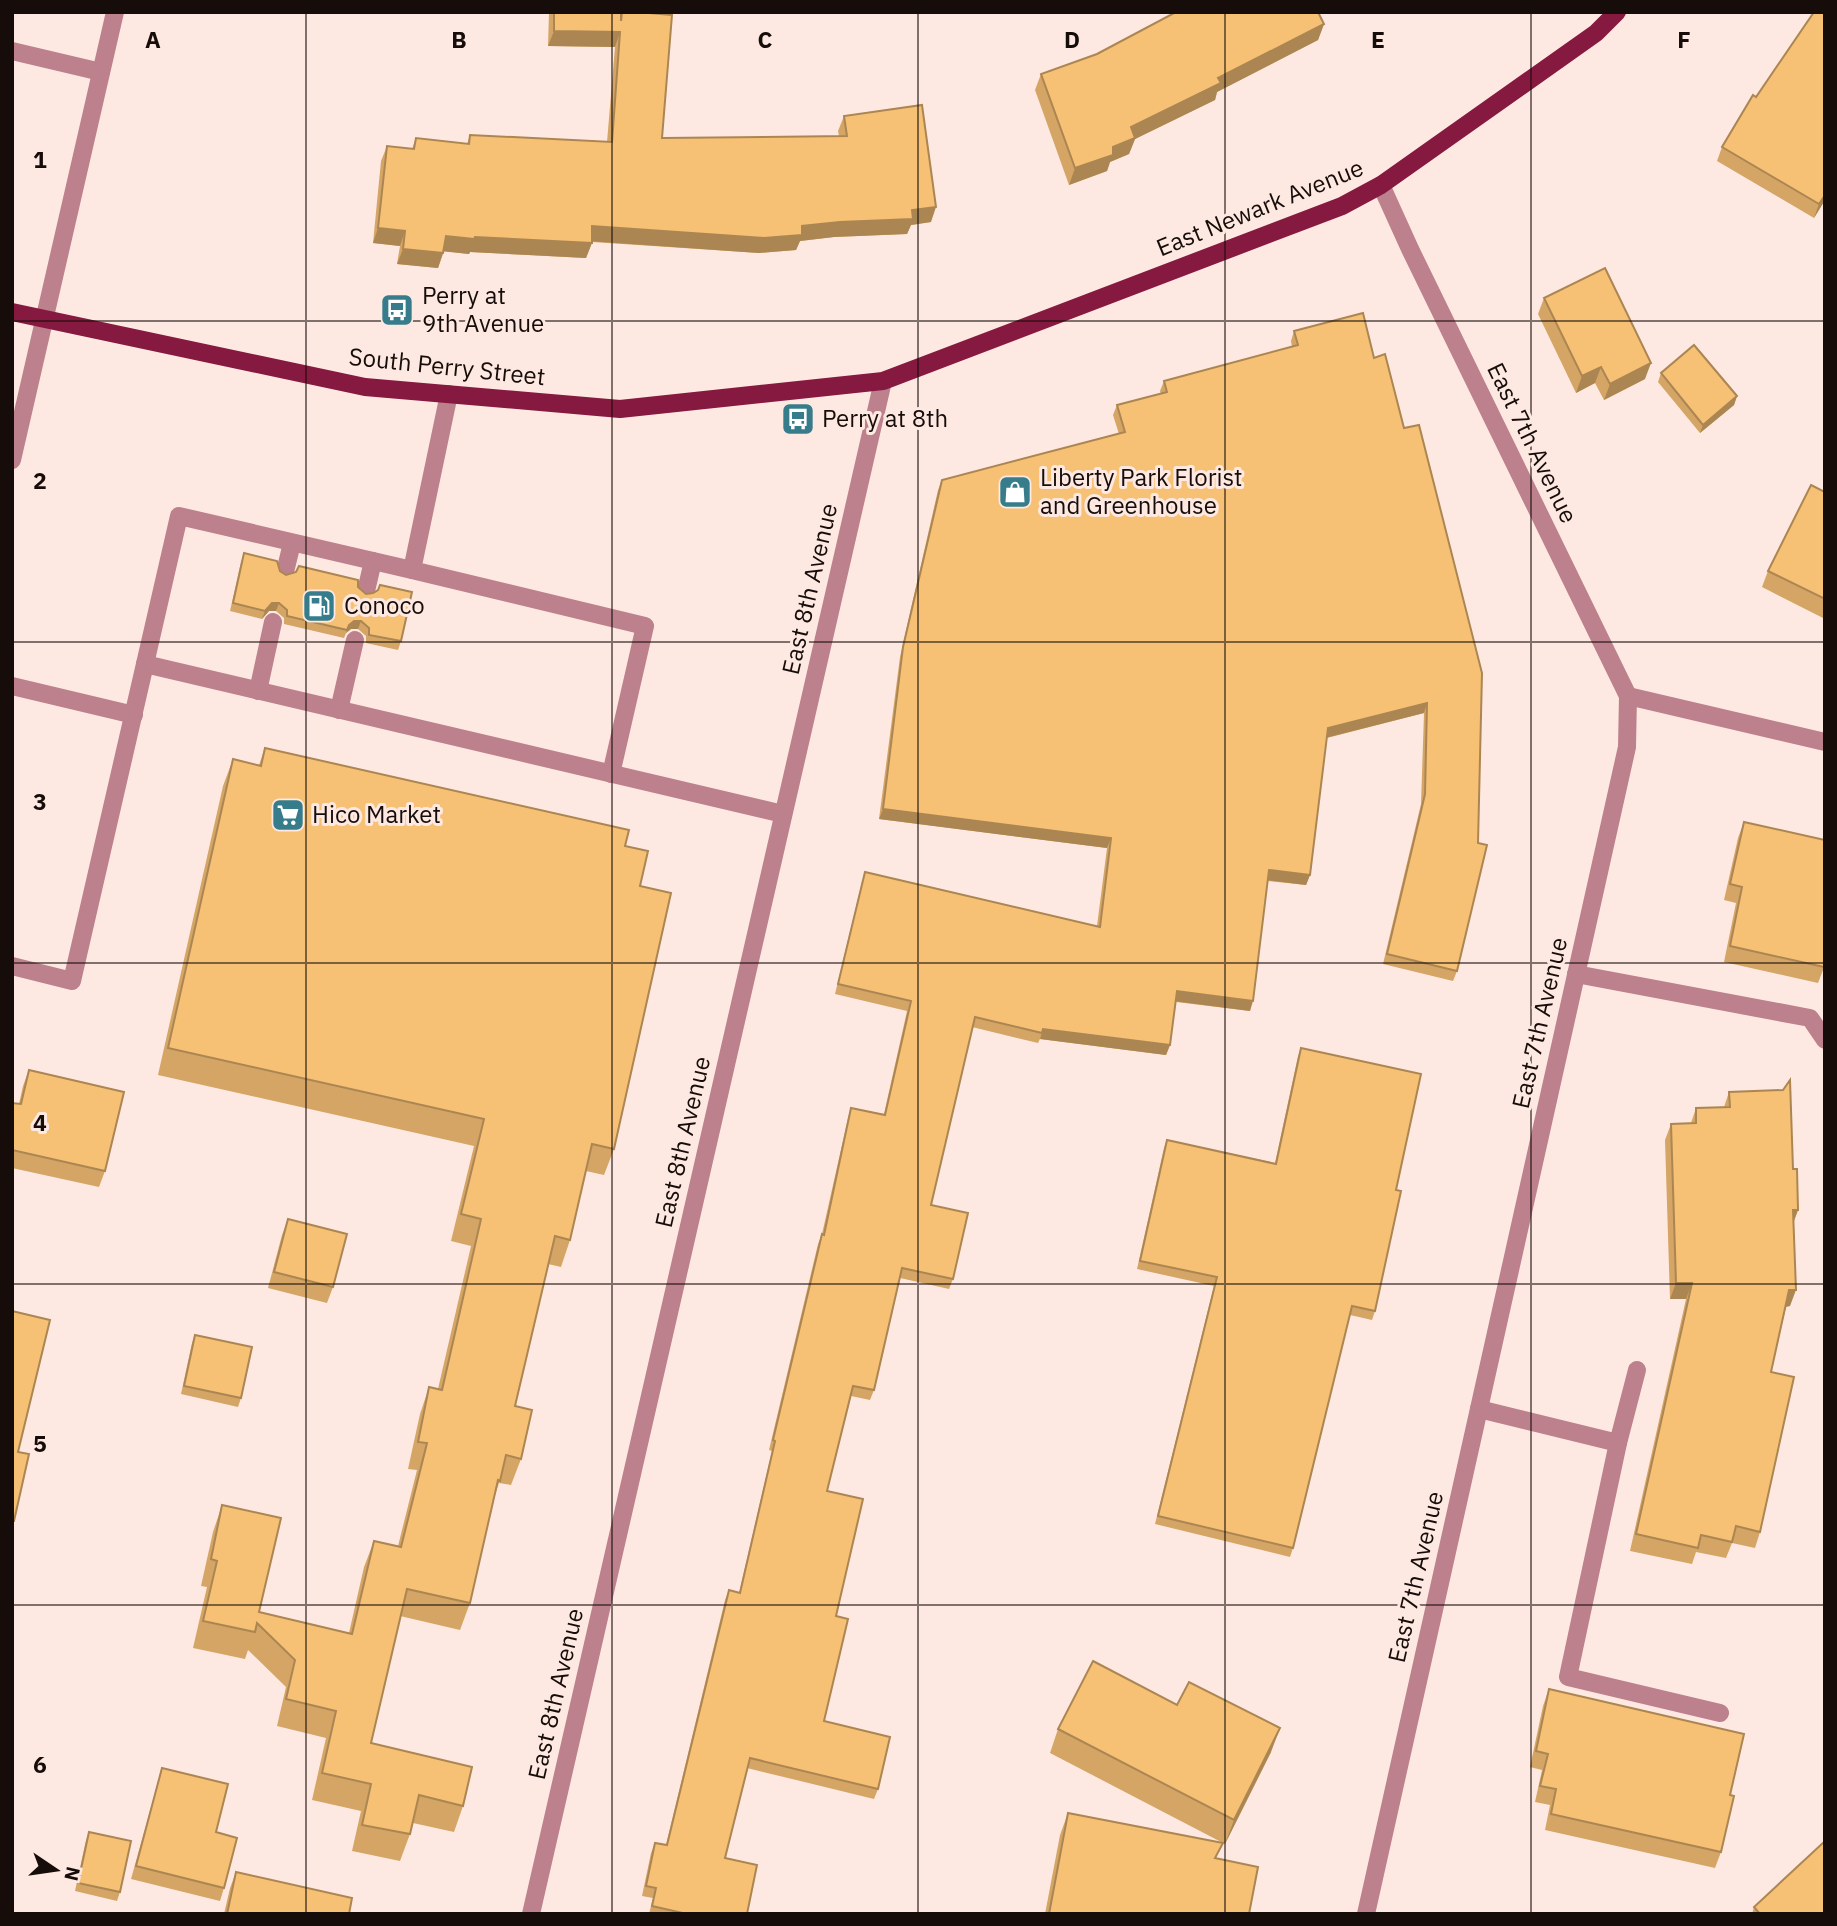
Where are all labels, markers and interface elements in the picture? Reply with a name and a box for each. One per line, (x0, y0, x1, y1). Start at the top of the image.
text: A (145, 24, 161, 54)
text: B (451, 24, 467, 54)
text: C (758, 24, 773, 54)
text: D (1064, 24, 1080, 54)
text: E (1371, 24, 1385, 54)
text: F (1677, 24, 1691, 54)
text: 1 (33, 144, 47, 174)
street label: East Newark Avenue (1151, 151, 1368, 263)
place label: Perry at 9th Avenue (422, 279, 544, 339)
bus stop icon: Perry at 9th Avenue (378, 291, 416, 329)
street label: South Perry Street (347, 340, 547, 392)
street label: East 7th Avenue (1480, 357, 1586, 528)
bus stop icon: Perry at 8th (779, 400, 817, 438)
place label: Perry at 8th (822, 402, 948, 434)
place label: Liberty Park Florist and Greenhouse (1040, 461, 1242, 521)
text: 2 (33, 465, 47, 495)
shop icon: Liberty Park Florist and Greenhouse (996, 473, 1034, 511)
street label: East 8th Avenue (774, 500, 844, 677)
fuel station icon: Conoco (300, 587, 338, 625)
place label: Conoco (344, 589, 425, 621)
text: 3 (33, 786, 47, 816)
supermarket icon: Hico Market (269, 796, 307, 834)
place label: Hico Market (312, 798, 441, 830)
street label: East 7th Avenue (1504, 934, 1574, 1111)
street label: East 8th Avenue (647, 1053, 717, 1230)
text: 4 (33, 1107, 47, 1137)
text: 5 (33, 1428, 47, 1458)
street label: East 7th Avenue (1380, 1488, 1450, 1665)
street label: East 8th Avenue (520, 1605, 590, 1782)
text: 6 (33, 1749, 47, 1779)
north arrow (21, 1835, 91, 1905)
text: N (59, 1864, 86, 1883)

